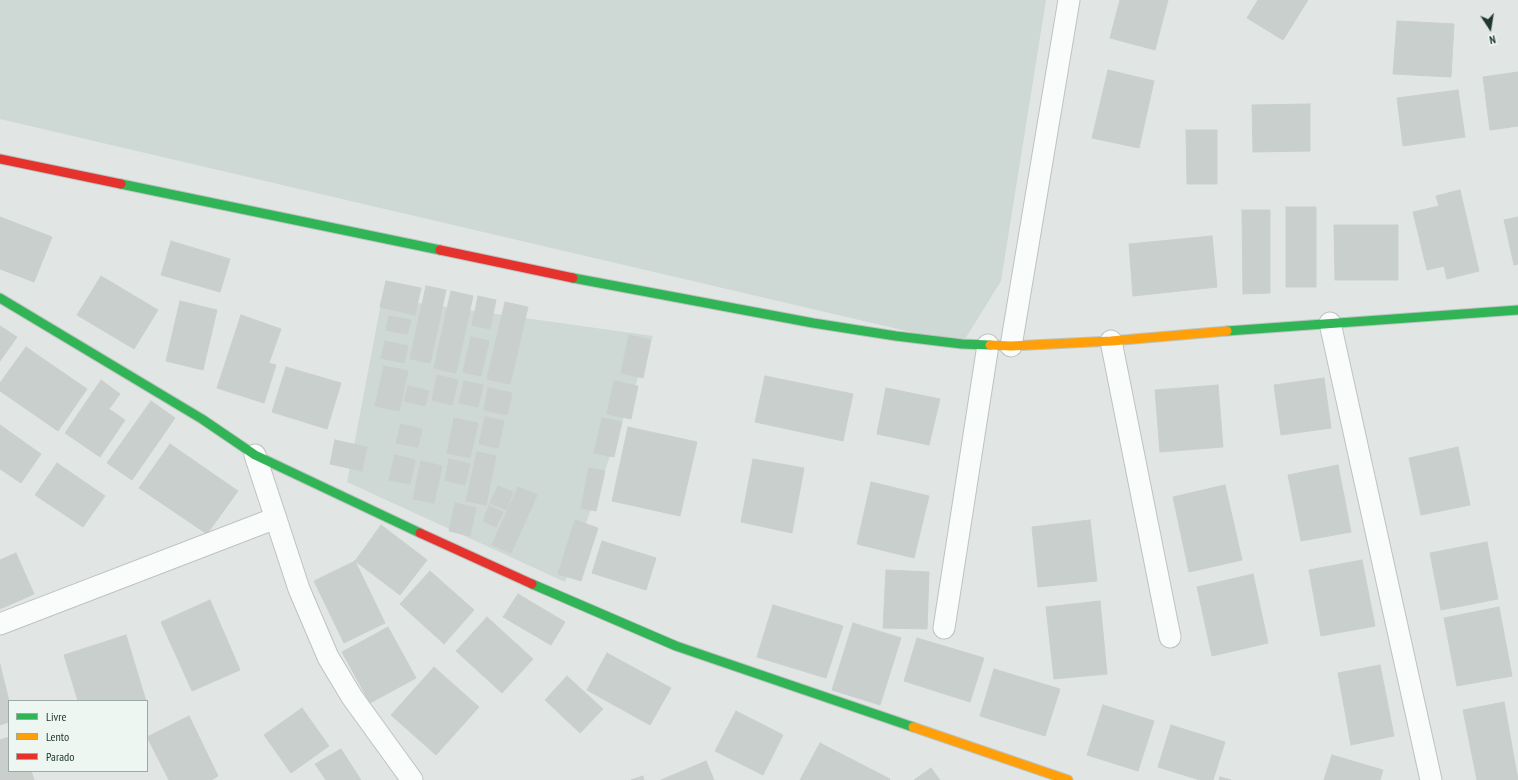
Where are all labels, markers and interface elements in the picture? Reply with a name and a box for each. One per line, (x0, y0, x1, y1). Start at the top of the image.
north arrow (1470, 8, 1510, 48)
text: N (1488, 32, 1497, 47)
legend (8, 700, 148, 772)
text: Livre (46, 709, 66, 724)
text: Lento (46, 729, 69, 744)
text: Parado (46, 749, 74, 764)

